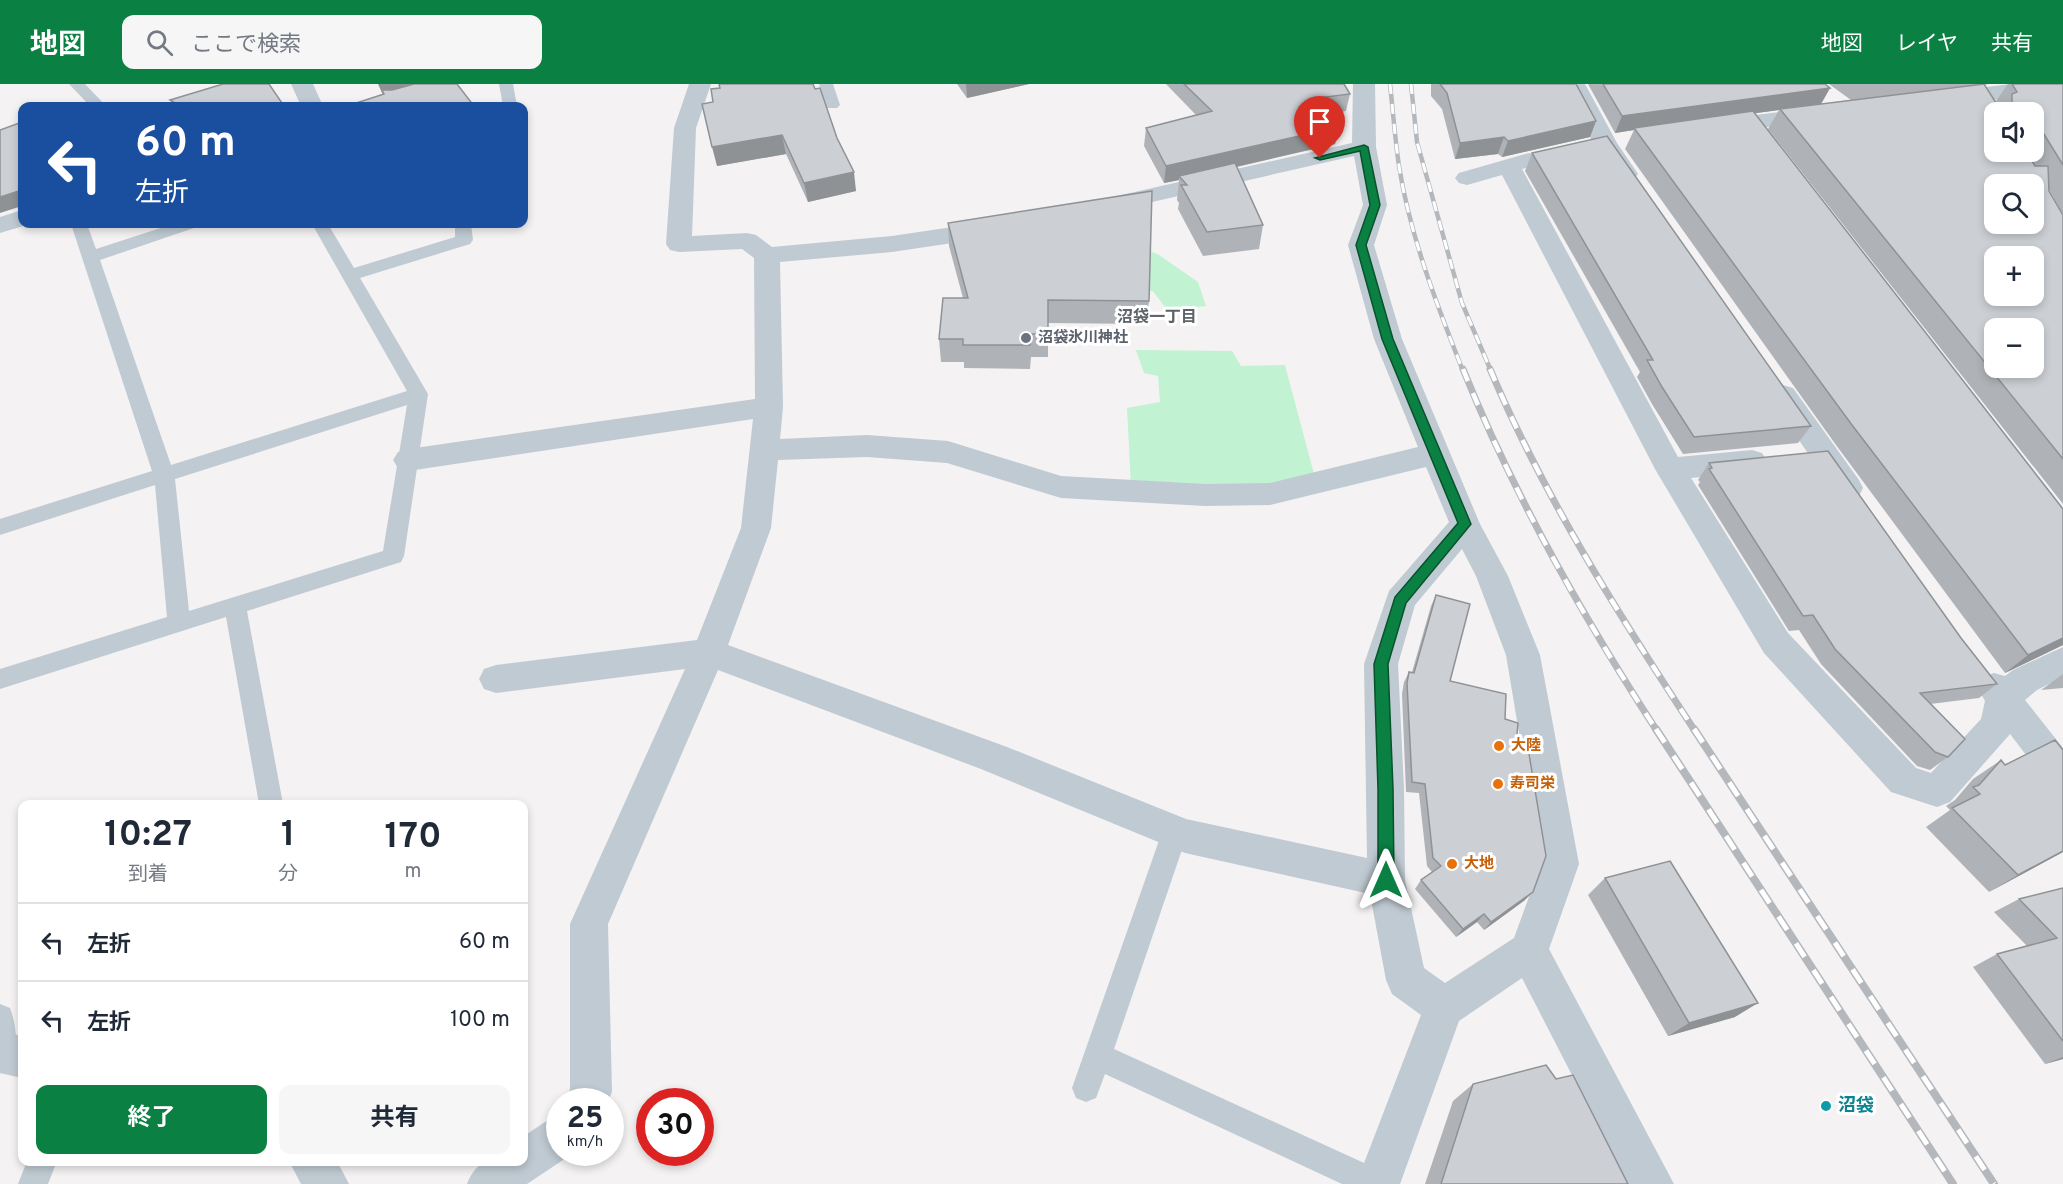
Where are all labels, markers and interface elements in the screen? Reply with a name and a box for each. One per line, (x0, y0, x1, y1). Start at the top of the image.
search box (122, 15, 542, 69)
icon: search (143, 26, 176, 59)
text: 地図 (30, 28, 86, 64)
text: 地図 (1821, 31, 1863, 58)
text: レイヤ (1896, 31, 1958, 58)
text: 共有 (1991, 31, 2033, 58)
text: ここで検索 (191, 32, 301, 59)
pin (1294, 96, 1345, 158)
map controls (1984, 102, 2044, 378)
button: sound (1984, 102, 2044, 162)
icon: arrive (1303, 105, 1336, 138)
text: 60 m (135, 118, 236, 171)
icon: left (36, 126, 114, 204)
button: search (1984, 174, 2044, 234)
text: 左折 (135, 177, 189, 211)
button: + (1984, 246, 2044, 306)
district label: 沼袋一丁目 (1117, 307, 1197, 328)
button: − (1984, 318, 2044, 378)
place label: 沼袋氷川神社 (1038, 328, 1128, 348)
marker: 沼袋氷川神社 (1019, 331, 1033, 345)
place label: 大陸 (1511, 737, 1541, 756)
marker: 大陸 (1492, 739, 1506, 753)
place label: 寿司栄 (1510, 775, 1555, 794)
marker: 寿司栄 (1491, 777, 1505, 791)
text: 10:27 (104, 813, 192, 859)
text: 1 (281, 813, 295, 859)
text: 170 (384, 815, 442, 861)
position arrow (1354, 848, 1418, 912)
place label: 大地 (1464, 855, 1494, 874)
marker: 大地 (1445, 857, 1459, 871)
text: m (405, 859, 422, 885)
text: 到着 (128, 862, 168, 888)
text: 分 (278, 862, 298, 888)
icon: left (36, 926, 69, 959)
text: 60 m (459, 929, 510, 956)
text: 左折 (87, 932, 131, 959)
icon: left (36, 1004, 69, 1037)
text: 100 m (450, 1007, 510, 1034)
text: 左折 (87, 1010, 131, 1037)
button: 終了 (36, 1085, 267, 1154)
button: 共有 (279, 1085, 510, 1154)
speed limit sign: 30 (636, 1088, 714, 1166)
place label: 沼袋 (1838, 1095, 1874, 1118)
marker: 沼袋 (1819, 1099, 1833, 1113)
text: 25 (567, 1101, 603, 1138)
text: km/h (567, 1133, 603, 1152)

